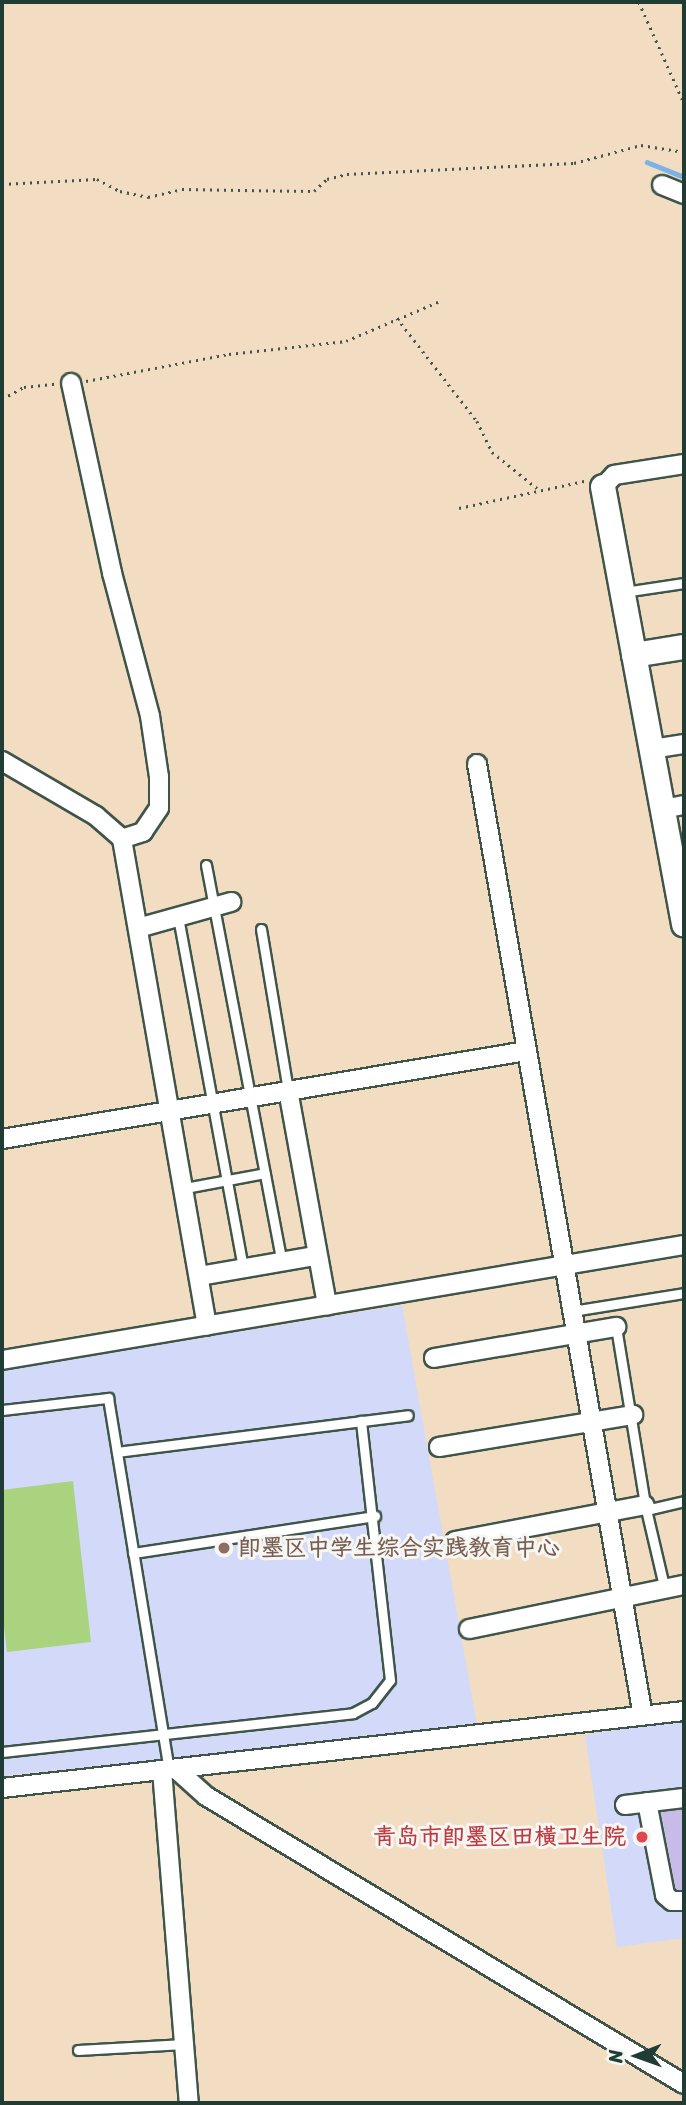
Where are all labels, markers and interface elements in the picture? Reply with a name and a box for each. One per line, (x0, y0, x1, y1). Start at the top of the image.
place label: 即墨区中学生综合实践教育中心 (238, 1534, 560, 1562)
marker: 即墨区中学生综合实践教育中心 (216, 1540, 232, 1556)
place label: 青岛市即墨区田横卫生院 (373, 1823, 626, 1851)
marker: 青岛市即墨区田横卫生院 (632, 1827, 652, 1847)
north arrow (602, 2021, 672, 2091)
text: N (599, 2050, 632, 2063)

